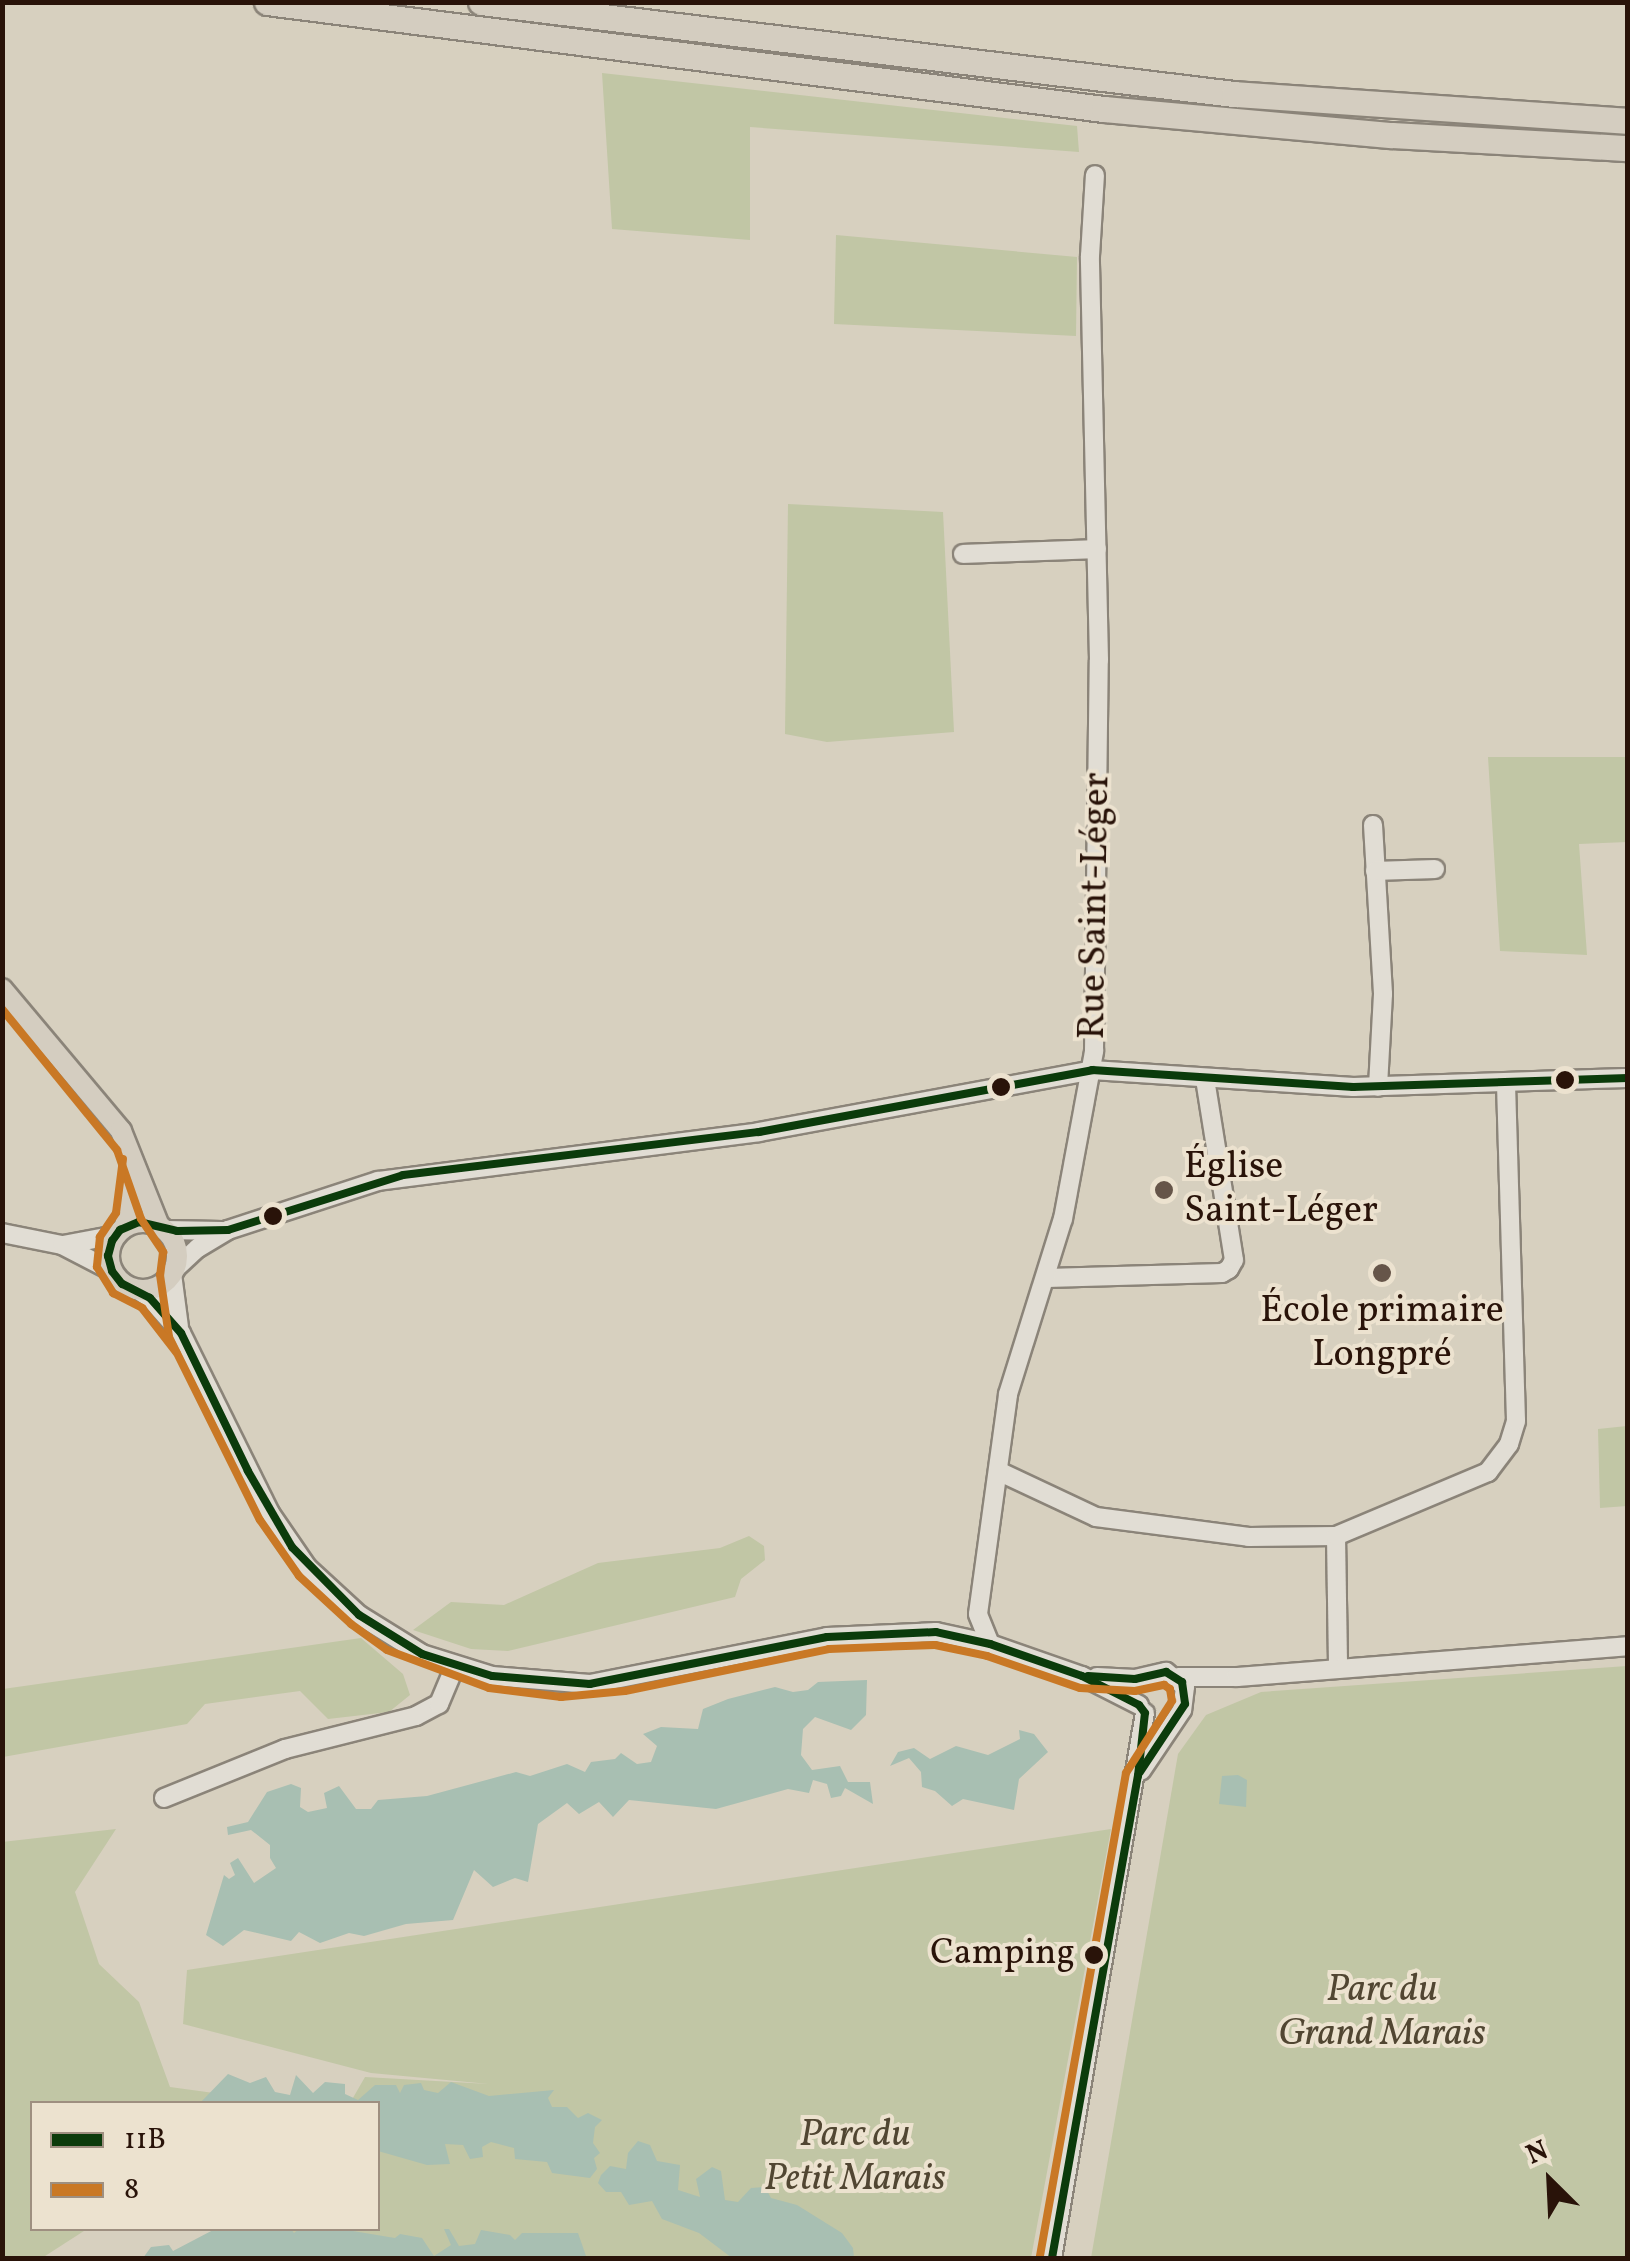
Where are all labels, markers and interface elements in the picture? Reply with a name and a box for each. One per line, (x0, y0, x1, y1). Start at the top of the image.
street label: Rue Saint-Léger (1071, 772, 1121, 1040)
unlabelled marker (1555, 1070, 1575, 1090)
unlabelled marker (991, 1077, 1011, 1097)
place label: Église Saint-Léger (1184, 1145, 1378, 1234)
marker: Église Saint-Léger (1153, 1179, 1175, 1201)
unlabelled marker (263, 1206, 283, 1226)
marker: École primaire Longpré (1371, 1262, 1393, 1284)
place label: École primaire Longpré (1260, 1289, 1504, 1378)
place label: Camping (930, 1933, 1075, 1977)
marker: Camping (1084, 1945, 1104, 1965)
park label: Parc du Grand Marais (1278, 1968, 1486, 2058)
legend (30, 2101, 380, 2231)
park label: Parc du Petit Marais (764, 2113, 946, 2202)
text: 11B (124, 2119, 166, 2161)
north arrow (1500, 2131, 1600, 2231)
text: N (1520, 2131, 1555, 2175)
text: 8 (124, 2169, 139, 2211)

